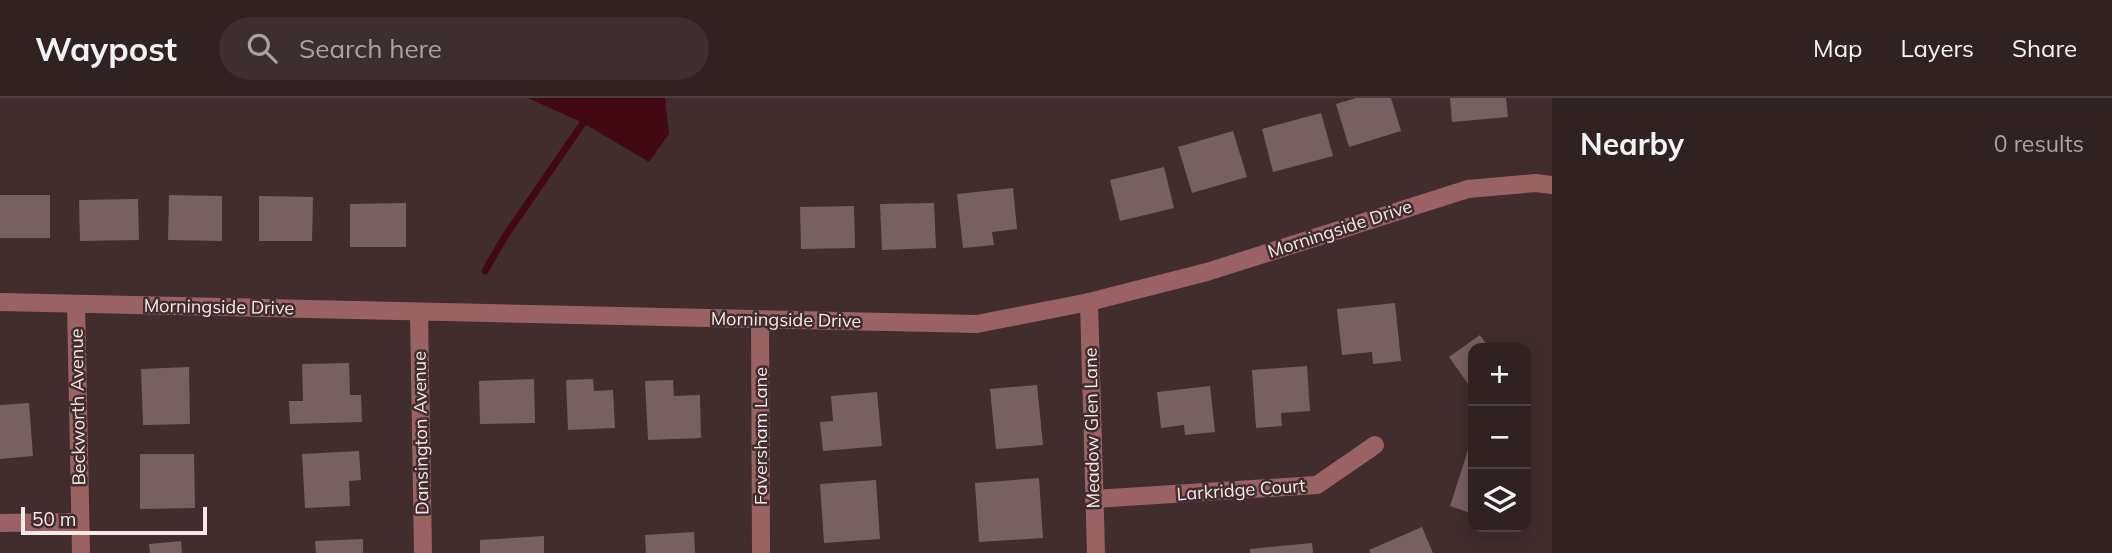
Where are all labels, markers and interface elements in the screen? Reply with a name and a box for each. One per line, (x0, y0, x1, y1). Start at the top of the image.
search box (219, 17, 709, 80)
text: Waypost (35, 28, 177, 69)
icon: search (243, 29, 281, 67)
text: Search here (299, 32, 442, 65)
text: Map (1813, 33, 1862, 63)
text: Layers (1900, 33, 1974, 63)
text: Share (2012, 33, 2077, 63)
text: Nearby (1580, 125, 1684, 163)
text: 0 results (1994, 129, 2084, 158)
street label: Morningside Drive (1265, 194, 1415, 263)
street label: Morningside Drive (144, 294, 294, 319)
street label: Morningside Drive (711, 307, 861, 332)
street label: Beckworth Avenue (65, 328, 90, 486)
map controls (1468, 343, 1531, 532)
button: + (1468, 343, 1531, 406)
street label: Meadow Glen Lane (1079, 347, 1104, 509)
street label: Dansington Avenue (408, 351, 433, 515)
street label: Faversham Lane (749, 367, 772, 505)
button: − (1468, 406, 1531, 469)
button: layers (1468, 469, 1531, 532)
street label: Larkridge Court (1176, 474, 1306, 505)
scale bar (21, 504, 206, 536)
text: 50 m (32, 507, 76, 531)

